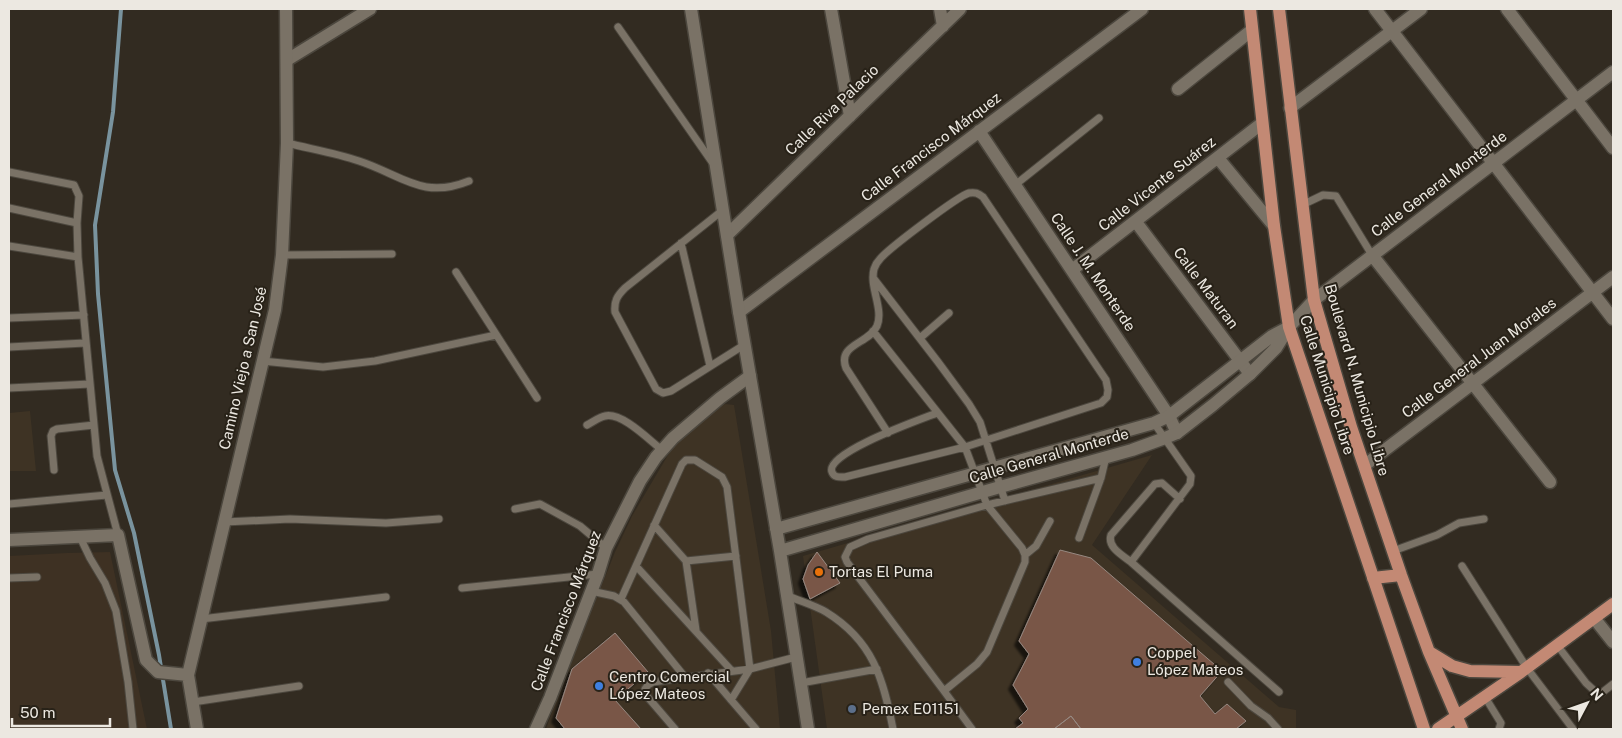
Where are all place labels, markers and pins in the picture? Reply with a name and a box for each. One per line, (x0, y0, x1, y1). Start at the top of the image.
place label: Tortas El Puma (829, 563, 933, 580)
marker: Tortas El Puma (813, 566, 825, 578)
place label: Coppel López Mateos (1147, 644, 1243, 678)
marker: Coppel López Mateos (1131, 656, 1143, 668)
place label: Centro Comercial López Mateos (609, 668, 730, 702)
marker: Centro Comercial López Mateos (593, 680, 605, 692)
place label: Pemex E01151 (862, 700, 959, 717)
marker: Pemex E01151 (846, 703, 858, 715)

